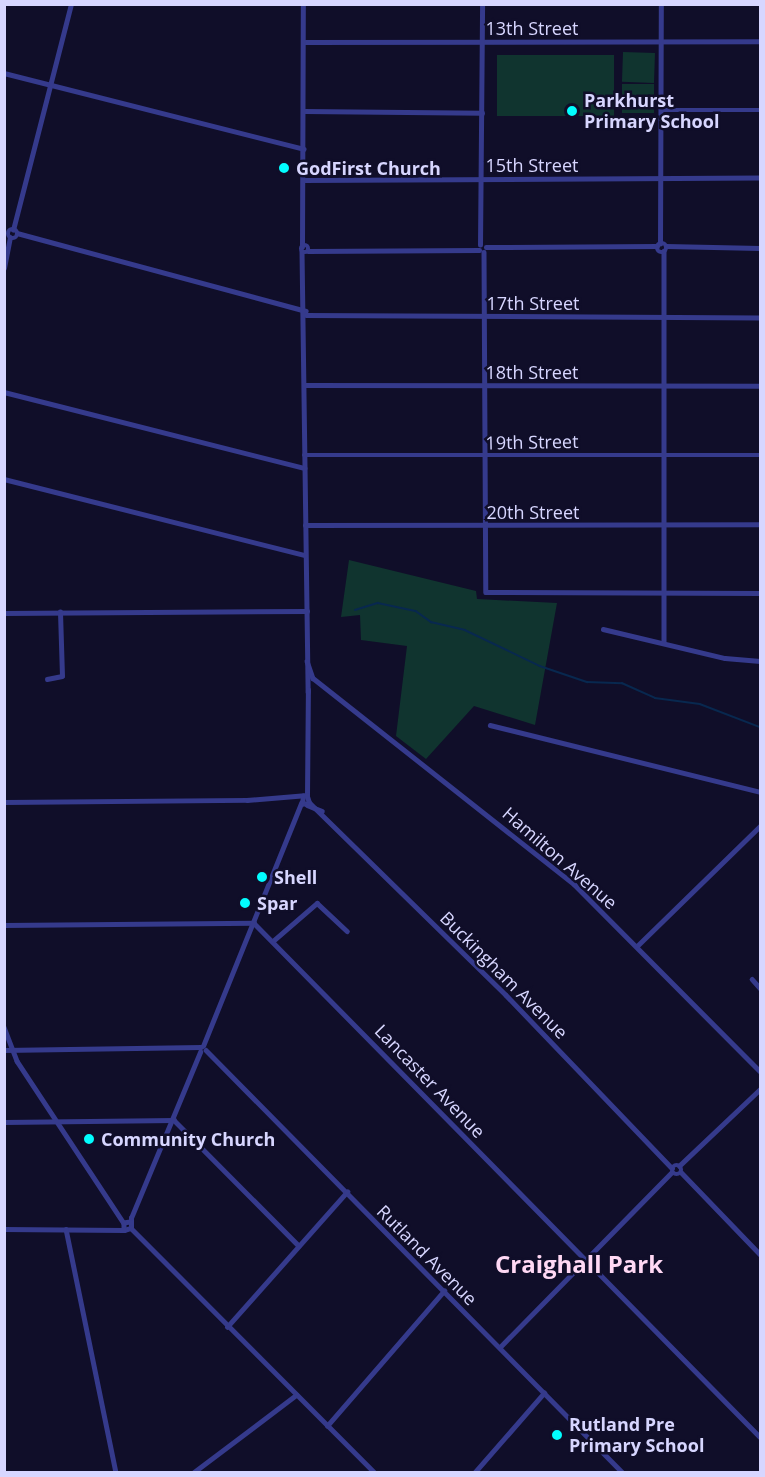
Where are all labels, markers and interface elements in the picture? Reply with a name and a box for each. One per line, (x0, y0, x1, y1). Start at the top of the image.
street label: 13th Street (486, 17, 578, 39)
place label: Parkhurst Primary School (584, 90, 719, 132)
marker: Parkhurst Primary School (565, 104, 579, 118)
street label: 15th Street (486, 154, 578, 176)
place label: GodFirst Church (296, 157, 441, 179)
marker: GodFirst Church (277, 161, 291, 175)
street label: 17th Street (487, 292, 579, 314)
street label: 18th Street (486, 361, 578, 383)
street label: 19th Street (485, 430, 579, 454)
street label: 20th Street (487, 501, 579, 523)
street label: Hamilton Avenue (498, 802, 622, 914)
place label: Shell (274, 866, 317, 888)
marker: Shell (255, 870, 269, 884)
place label: Spar (257, 892, 297, 914)
marker: Spar (238, 896, 252, 910)
street label: Buckingham Avenue (436, 907, 572, 1043)
street label: Lancaster Avenue (371, 1020, 489, 1142)
place label: Community Church (101, 1128, 275, 1150)
marker: Community Church (82, 1132, 96, 1146)
street label: Rutland Avenue (373, 1201, 481, 1309)
district label: Craighall Park (495, 1250, 663, 1278)
place label: Rutland Pre Primary School (569, 1414, 704, 1456)
marker: Rutland Pre Primary School (550, 1428, 564, 1442)

